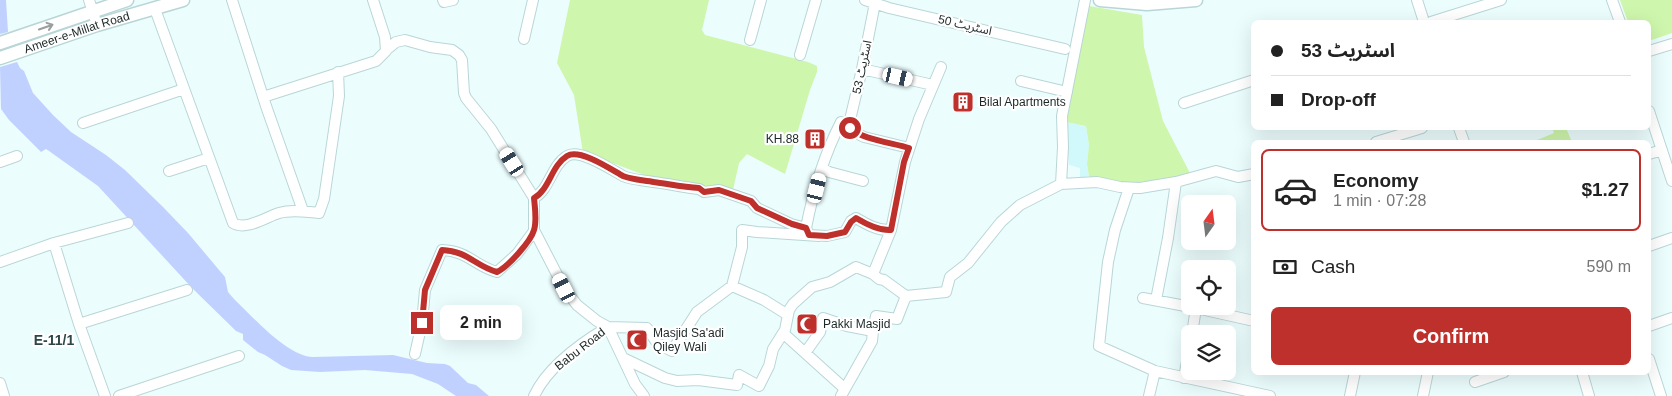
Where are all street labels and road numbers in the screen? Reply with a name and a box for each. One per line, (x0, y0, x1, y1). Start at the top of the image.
street label: Ameer-e-Millat Road (22, 9, 131, 56)
street label: اسٹریٹ 50 (937, 12, 993, 38)
street label: اسٹریٹ 53 (849, 39, 875, 95)
street label: Babu Road (552, 325, 608, 373)

